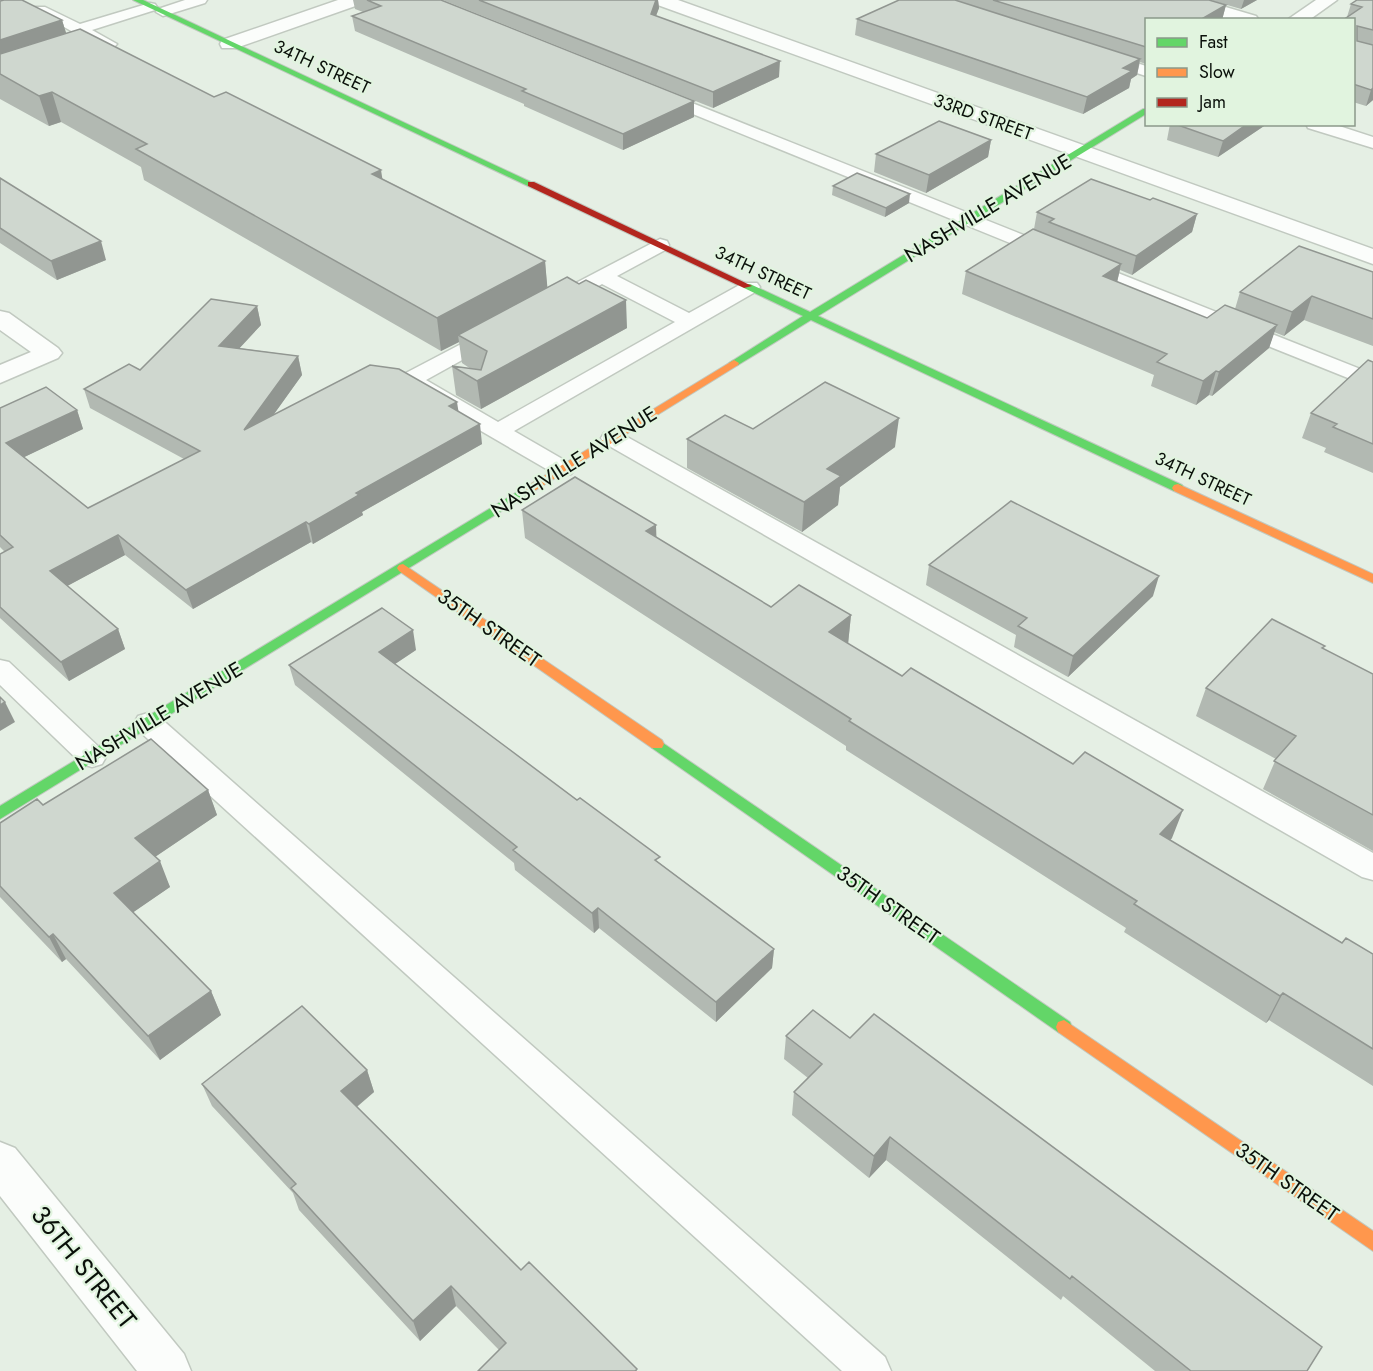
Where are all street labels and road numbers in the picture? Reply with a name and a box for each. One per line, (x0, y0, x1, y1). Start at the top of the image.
street label: 34TH STREET (270, 33, 375, 101)
street label: 33RD STREET (930, 87, 1037, 147)
street label: NASHVILLE AVENUE (899, 146, 1077, 270)
street label: 34TH STREET (711, 239, 816, 307)
street label: NASHVILLE AVENUE (485, 399, 663, 525)
street label: 34TH STREET (1151, 445, 1256, 513)
street label: 35TH STREET (431, 581, 547, 675)
street label: NASHVILLE AVENUE (70, 654, 248, 778)
street label: 35TH STREET (830, 858, 946, 952)
street label: 35TH STREET (1229, 1135, 1345, 1229)
street label: 36TH STREET (22, 1197, 146, 1337)

